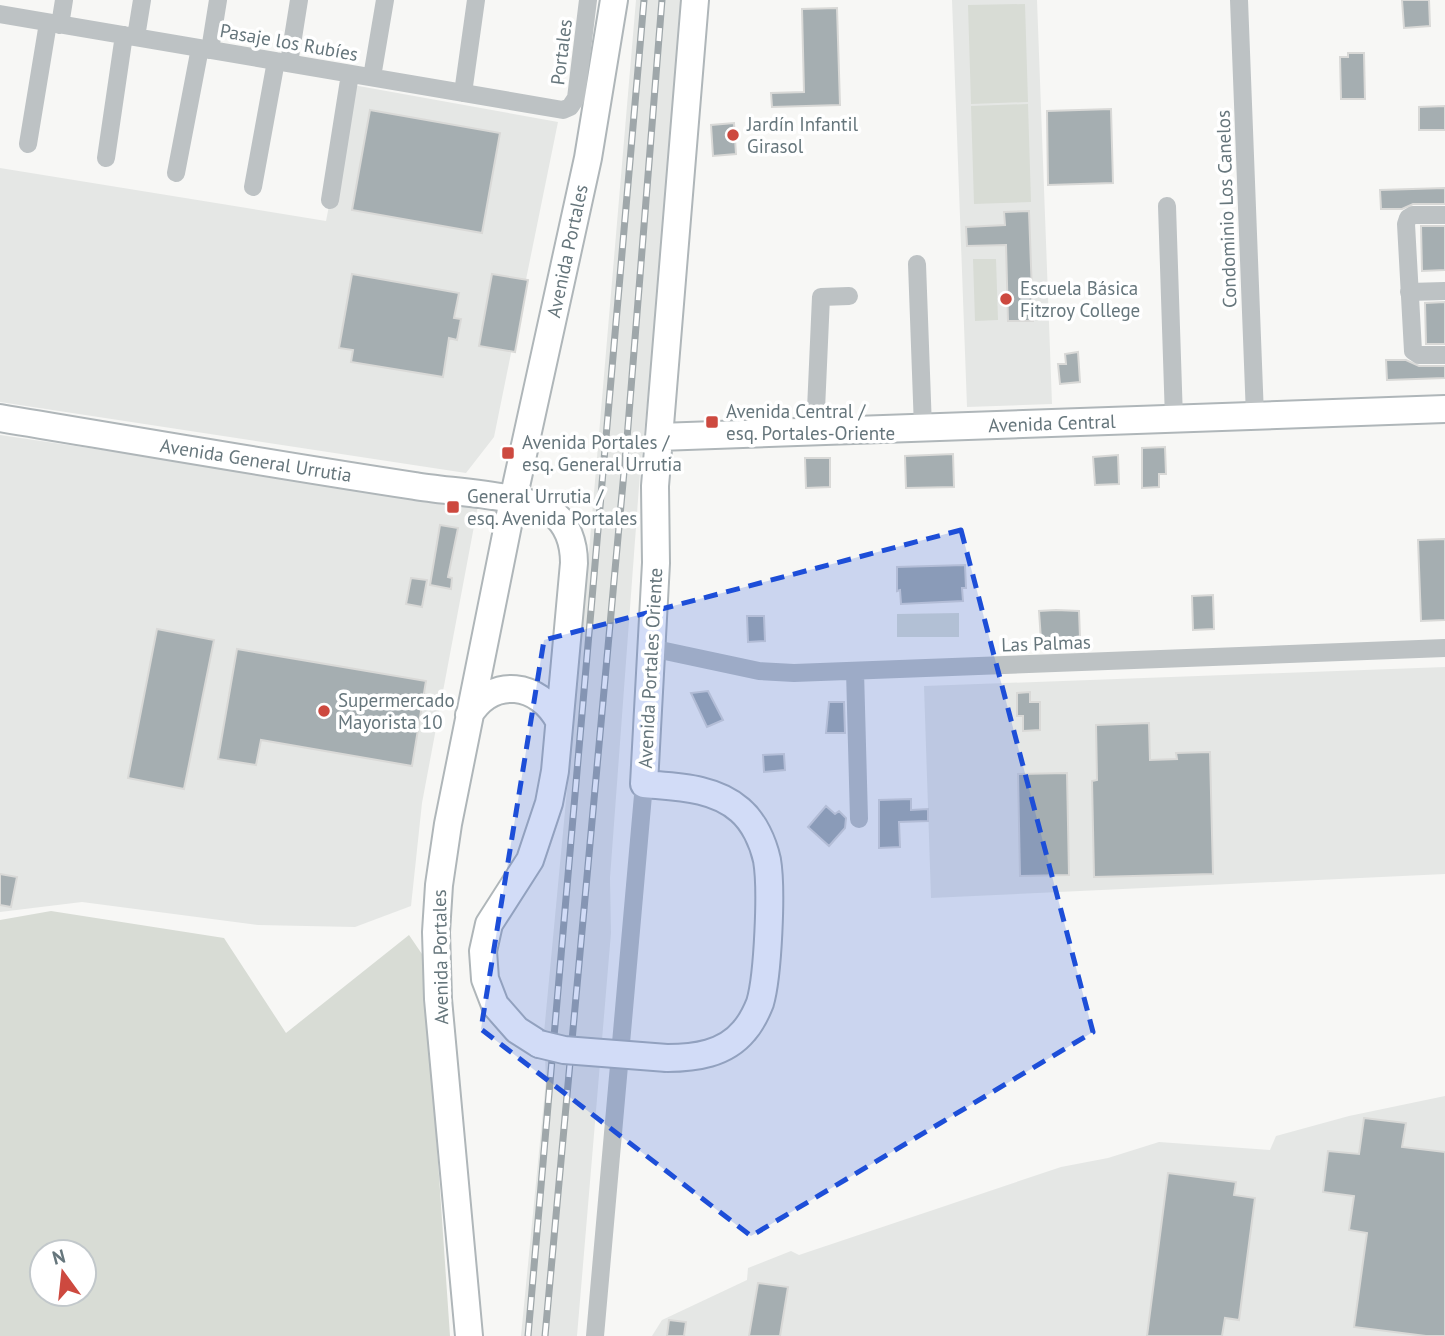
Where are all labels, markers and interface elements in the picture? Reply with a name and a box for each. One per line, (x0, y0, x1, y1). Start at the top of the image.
street label: Pasaje los Rubíes (218, 18, 360, 66)
street label: Portales (545, 18, 577, 86)
street label: Condominio Los Canelos (1211, 110, 1241, 308)
place label: Jardín Infantil Girasol (746, 112, 859, 158)
marker: Jardín Infantil Girasol (725, 127, 741, 143)
street label: Avenida Portales (541, 182, 593, 320)
place label: Escuela Básica Fitzroy College (1020, 276, 1140, 322)
marker: Escuela Básica Fitzroy College (998, 291, 1014, 307)
place label: Avenida Central / esq. Portales-Oriente (726, 399, 895, 445)
street label: Avenida Central (988, 409, 1117, 437)
marker: Avenida Central / esq. Portales-Oriente (704, 414, 720, 430)
place label: Avenida Portales / esq. General Urrutia (522, 430, 682, 476)
street label: Avenida General Urrutia (159, 433, 353, 487)
marker: Avenida Portales / esq. General Urrutia (500, 445, 516, 461)
place label: General Urrutia / esq. Avenida Portales (467, 484, 637, 530)
marker: General Urrutia / esq. Avenida Portales (445, 499, 461, 515)
street label: Avenida Portales Oriente (633, 567, 667, 769)
street label: Las Palmas (1001, 629, 1091, 657)
place label: Supermercado Mayorista 10 (338, 688, 455, 734)
marker: Supermercado Mayorista 10 (316, 703, 332, 719)
street label: Avenida Portales (427, 889, 453, 1025)
north arrow (28, 1238, 98, 1308)
text: N (49, 1243, 68, 1270)

